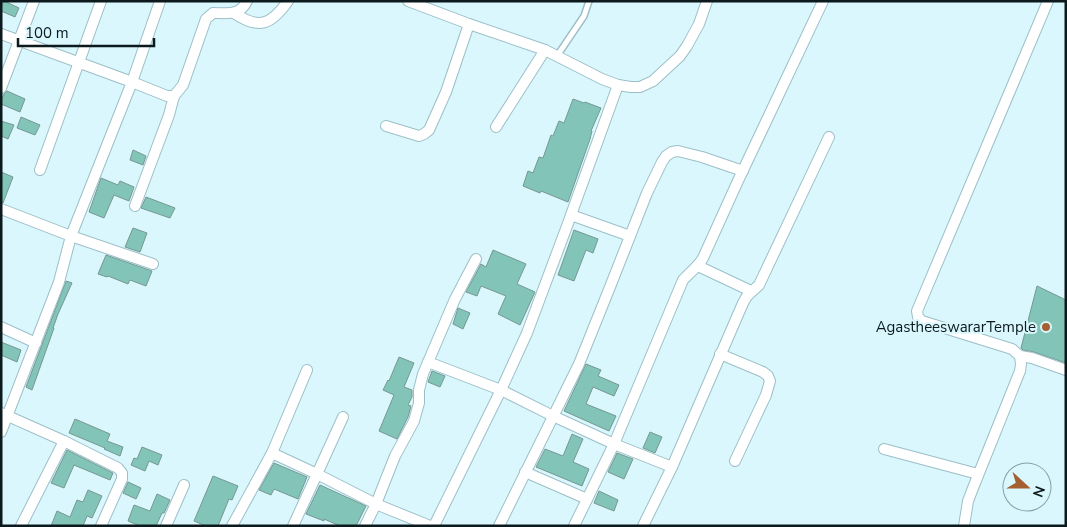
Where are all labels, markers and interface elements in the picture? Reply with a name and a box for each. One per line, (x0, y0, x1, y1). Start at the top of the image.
scale bar (18, 15, 154, 47)
text: 100 m (25, 23, 69, 43)
place label: AgastheeswararTemple (876, 317, 1036, 337)
marker: AgastheeswararTemple (1040, 321, 1052, 333)
north arrow (1002, 462, 1052, 512)
text: N (1028, 483, 1049, 500)

